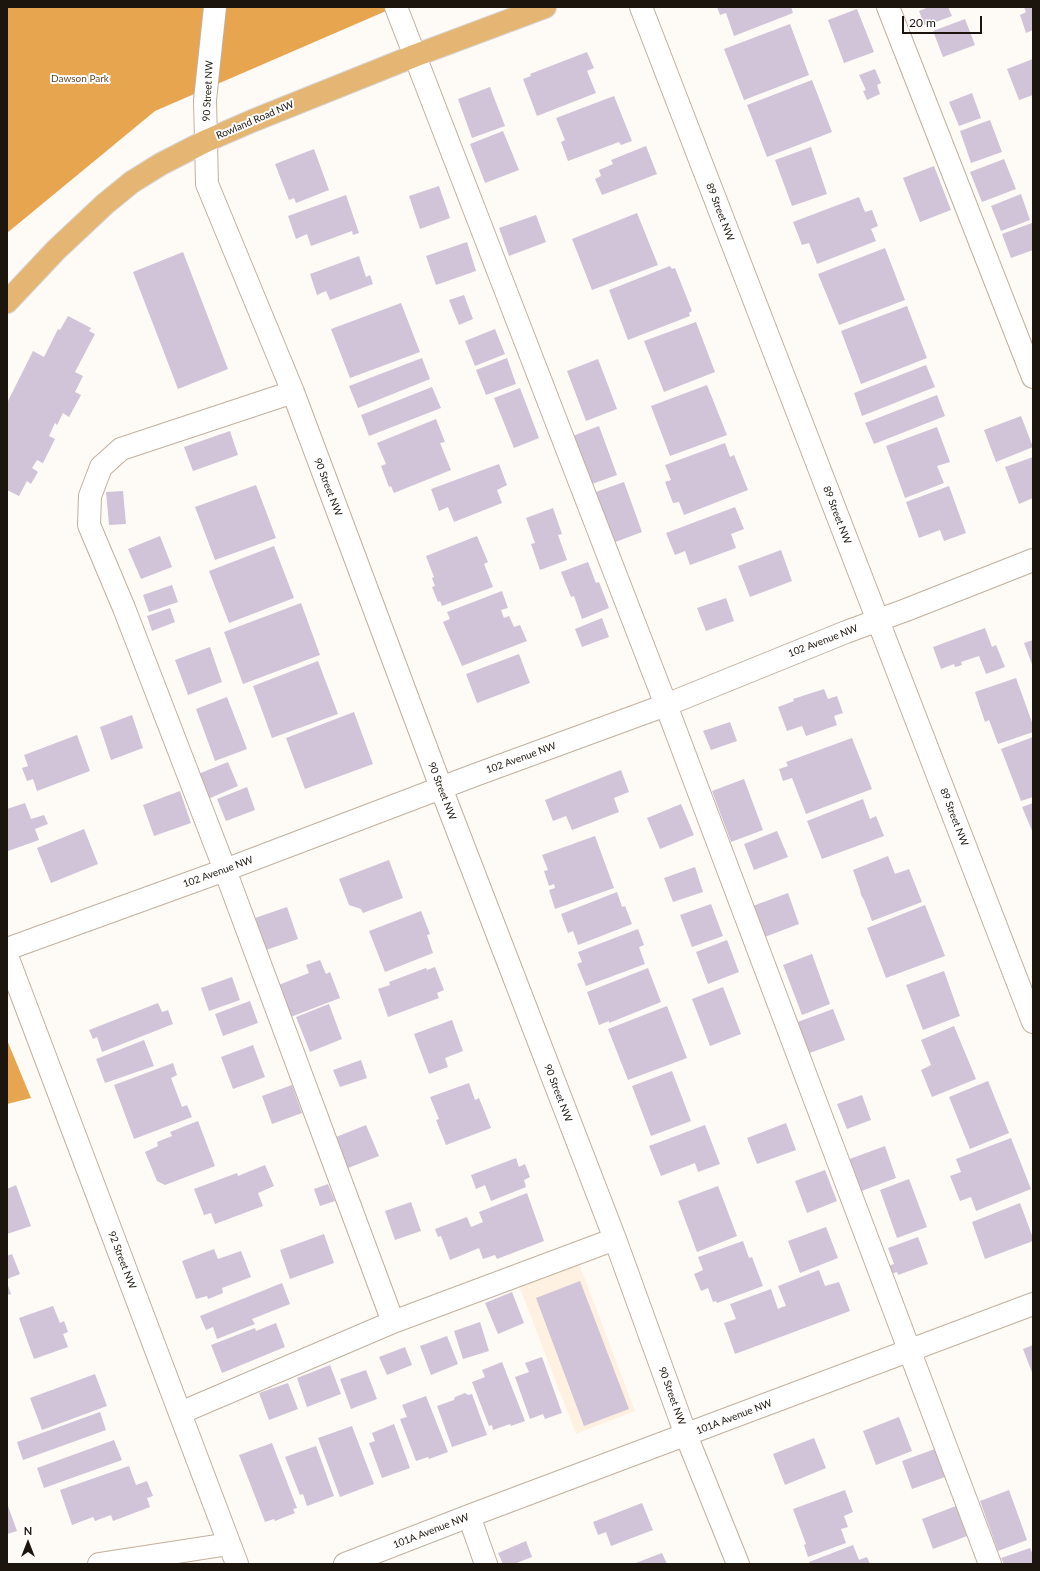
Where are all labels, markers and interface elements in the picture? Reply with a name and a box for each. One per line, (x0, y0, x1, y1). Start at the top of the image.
scale bar (904, 8, 984, 34)
text: 20 m (909, 15, 936, 30)
street label: 90 Street NW (200, 60, 216, 122)
park label: Dawson Park (51, 73, 109, 85)
street label: Rowland Road NW (214, 98, 296, 142)
street label: 89 Street NW (703, 181, 737, 243)
street label: 90 Street NW (311, 456, 345, 518)
street label: 89 Street NW (820, 484, 854, 546)
street label: 102 Avenue NW (786, 622, 860, 660)
street label: 102 Avenue NW (484, 740, 558, 776)
street label: 90 Street NW (425, 760, 459, 822)
street label: 89 Street NW (937, 786, 971, 848)
street label: 102 Avenue NW (181, 854, 255, 890)
street label: 90 Street NW (541, 1062, 575, 1124)
street label: 92 Street NW (105, 1229, 139, 1291)
street label: 90 Street NW (656, 1365, 688, 1427)
street label: 101A Avenue NW (694, 1397, 774, 1437)
street label: 101A Avenue NW (391, 1511, 471, 1551)
north arrow (8, 1523, 48, 1563)
text: N (24, 1524, 32, 1537)

